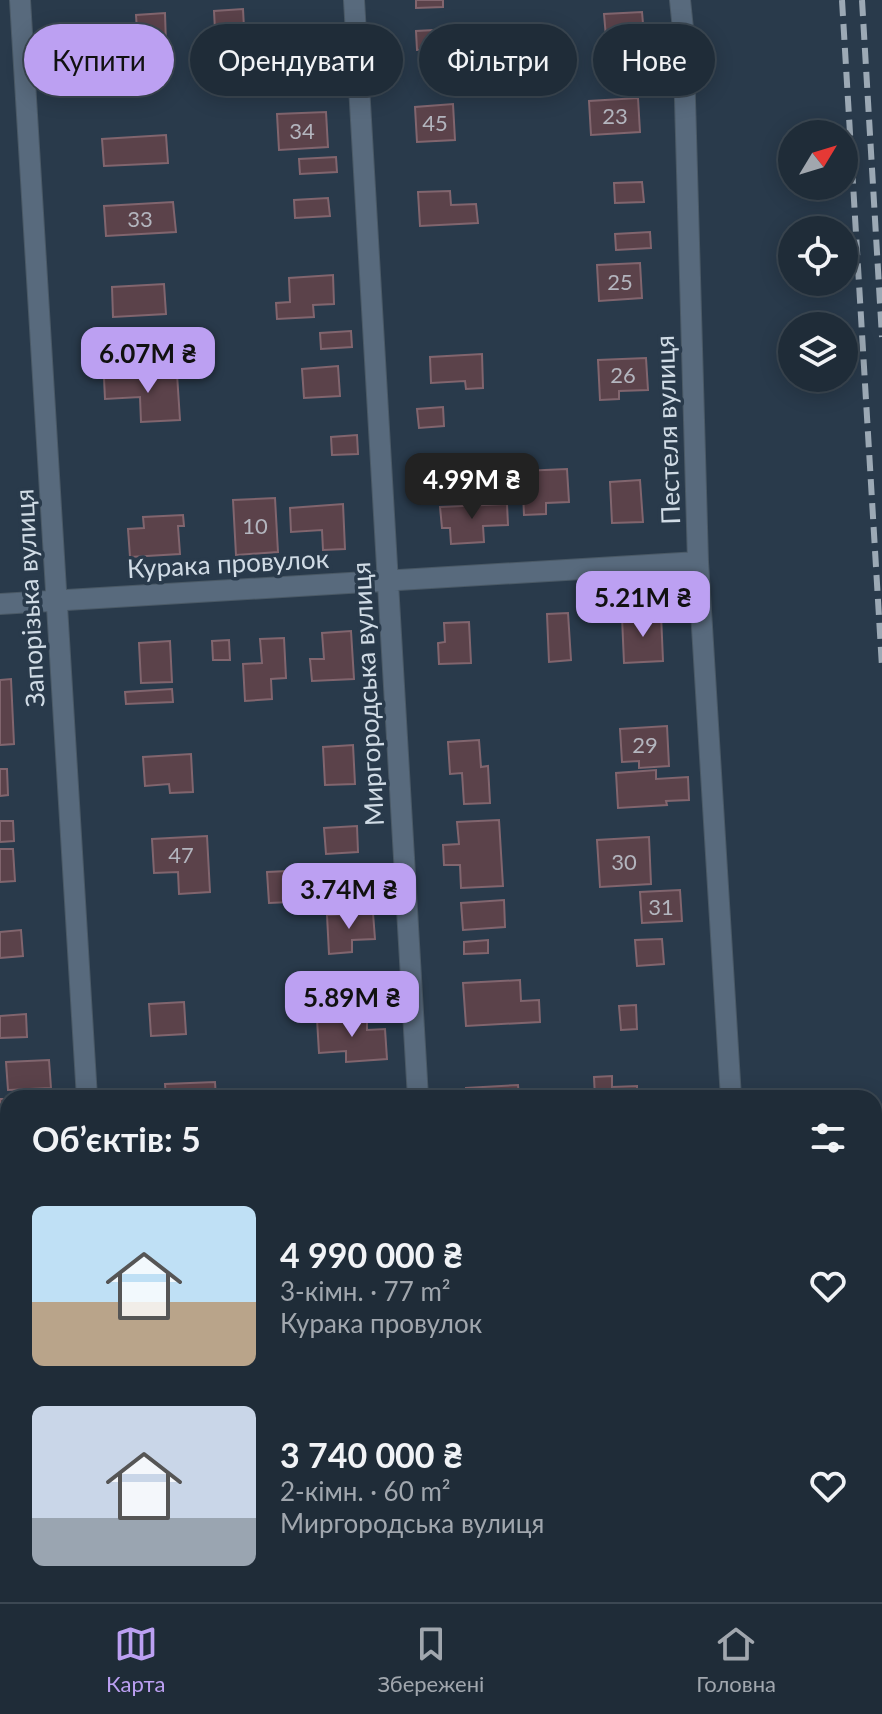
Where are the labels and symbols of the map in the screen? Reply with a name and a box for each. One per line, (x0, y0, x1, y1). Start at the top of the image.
house number: 23 (602, 102, 628, 129)
house number: 45 (422, 109, 448, 136)
house number: 34 (289, 117, 315, 144)
north arrow (778, 120, 858, 200)
house number: 33 (127, 205, 153, 232)
house number: 25 (607, 268, 633, 295)
pin: 6.07M ₴ (74, 327, 222, 395)
street label: Пестеля вулиця (648, 335, 686, 525)
house number: 26 (610, 361, 636, 388)
pin: 4.99M ₴ (398, 453, 546, 521)
street label: Запорізька вулиця (7, 488, 51, 708)
house number: 10 (242, 512, 268, 539)
street label: Курака провулок (126, 542, 330, 584)
street label: Миргородська вулиця (344, 561, 390, 827)
pin: 5.21M ₴ (569, 571, 717, 639)
house number: 29 (632, 731, 658, 758)
house number: 47 (168, 841, 194, 868)
house number: 30 (611, 848, 637, 875)
pin: 3.74M ₴ (275, 863, 423, 931)
house number: 31 (648, 893, 674, 920)
pin: 5.89M ₴ (278, 971, 426, 1039)

